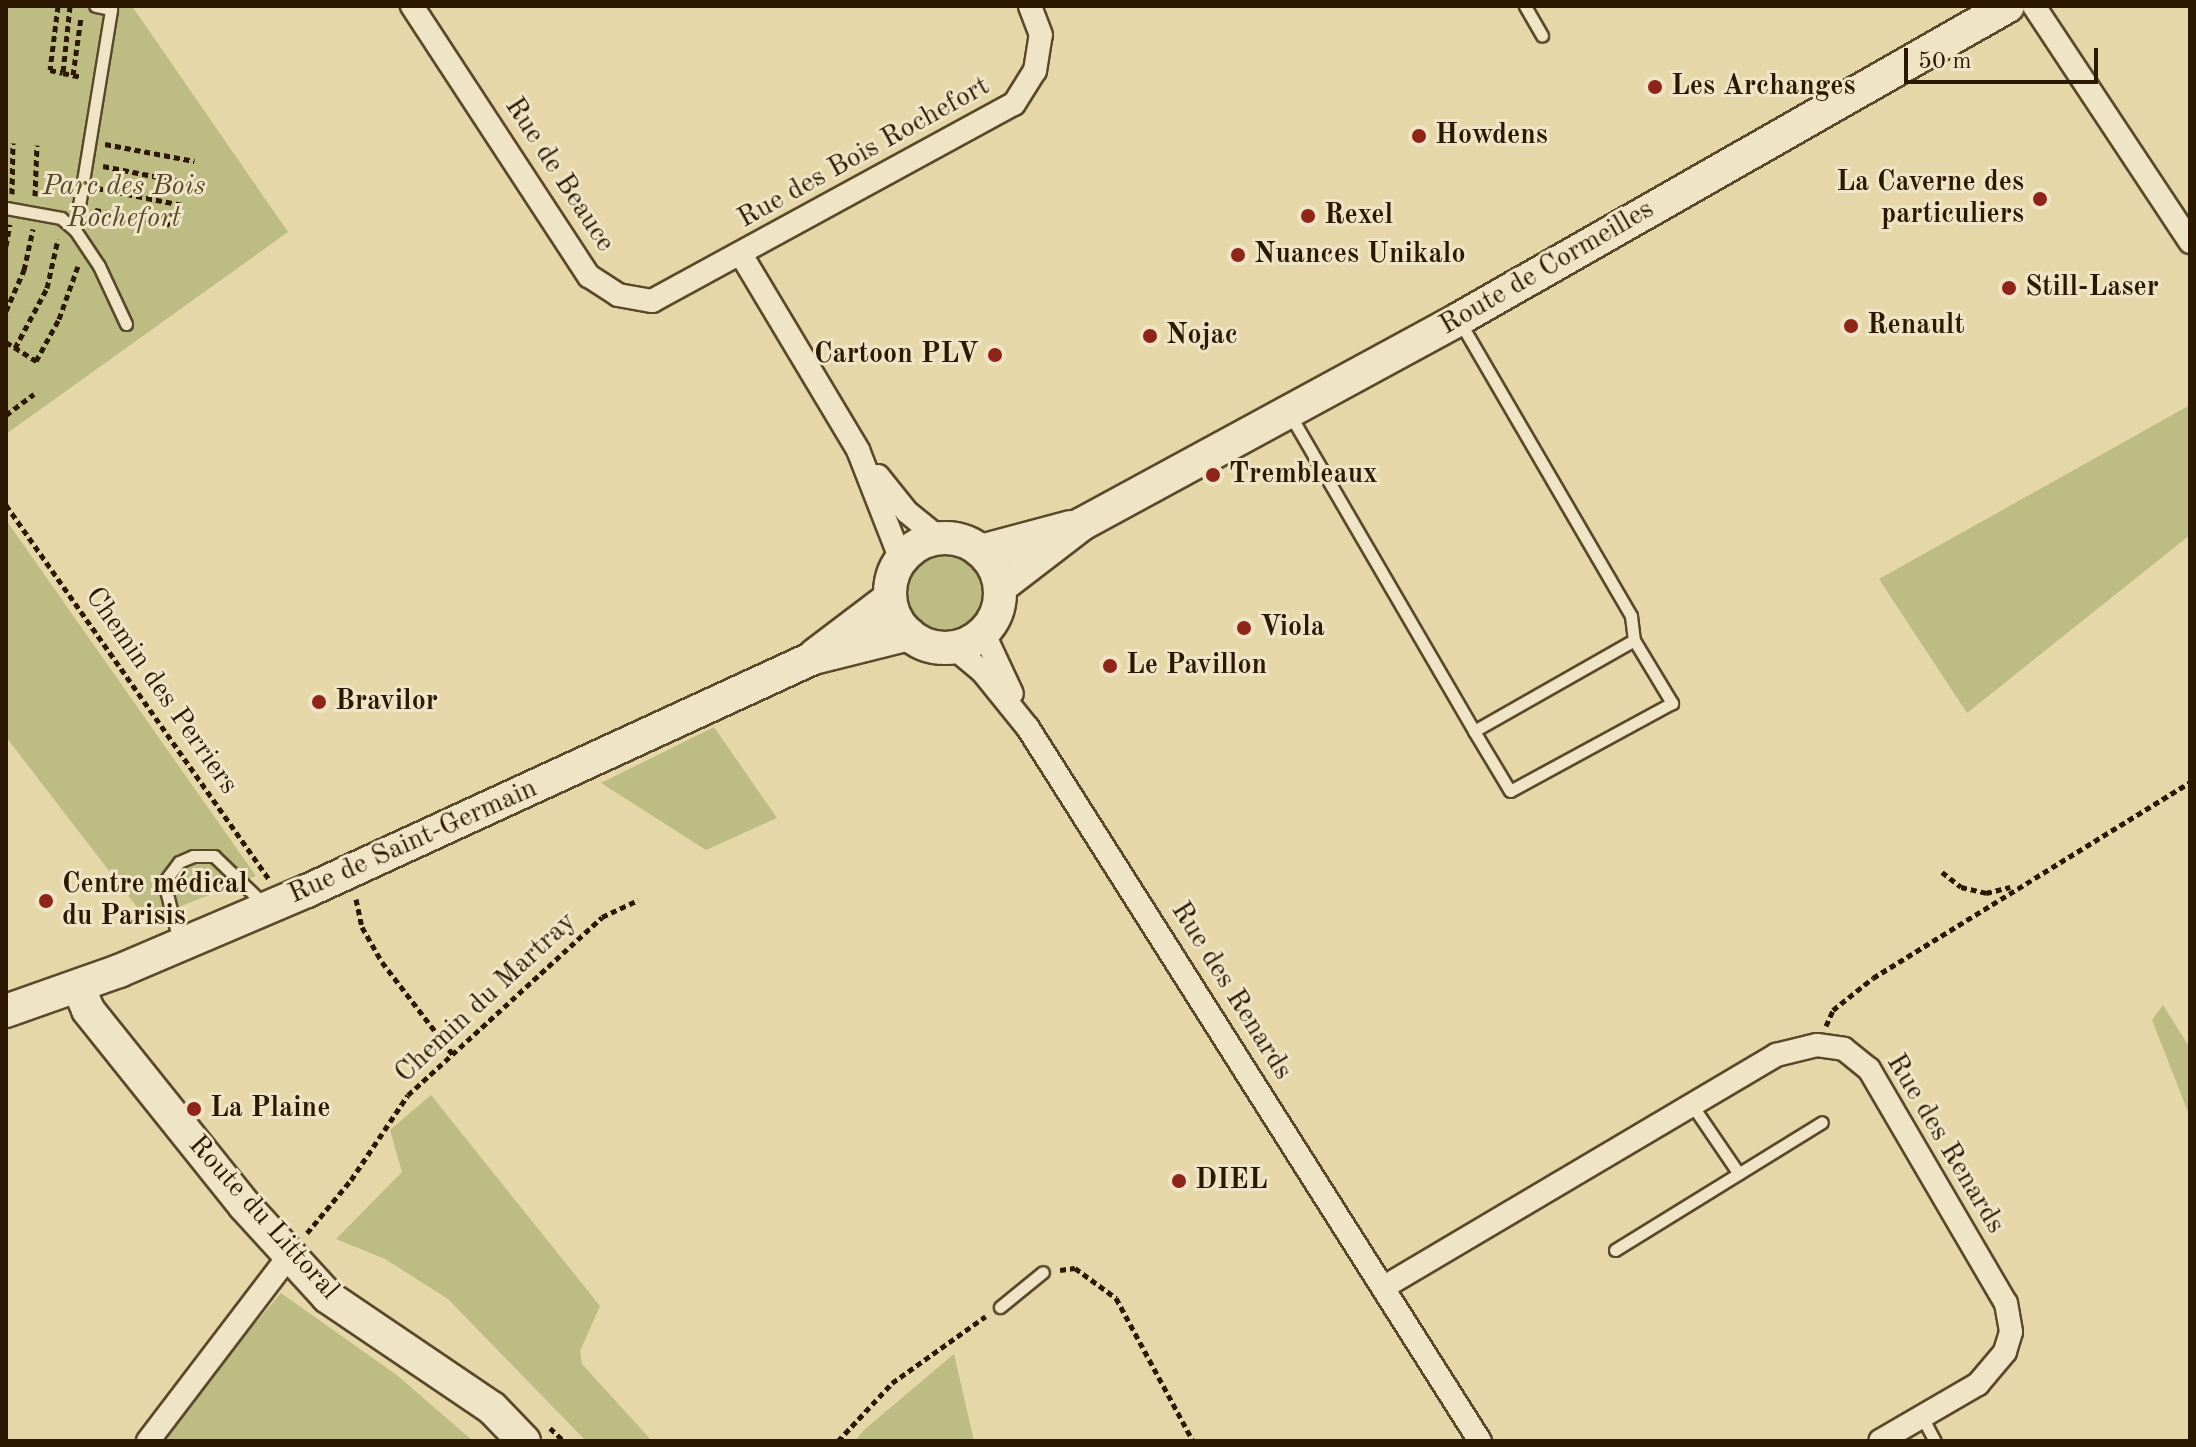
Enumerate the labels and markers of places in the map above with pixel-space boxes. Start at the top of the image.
place label: Les Archanges [1671,70,1855,104]
marker: Les Archanges [1646,78,1664,96]
place label: Howdens [1435,119,1548,153]
marker: Howdens [1410,127,1428,145]
place label: La Caverne des particuliers [1836,166,2024,232]
marker: La Caverne des particuliers [2031,190,2049,208]
place label: Rexel [1324,199,1393,233]
marker: Rexel [1299,207,1317,225]
place label: Nuances Unikalo [1254,238,1466,272]
marker: Nuances Unikalo [1229,246,1247,264]
place label: Still-Laser [2025,271,2159,305]
marker: Still-Laser [2000,279,2018,297]
place label: Renault [1867,309,1965,343]
marker: Renault [1842,317,1860,335]
place label: Nojac [1166,319,1238,353]
marker: Nojac [1141,327,1159,345]
place label: Cartoon PLV [814,338,979,372]
marker: Cartoon PLV [986,346,1004,364]
place label: Trembleaux [1229,458,1378,492]
marker: Trembleaux [1204,466,1222,484]
place label: Viola [1260,611,1325,645]
marker: Viola [1235,619,1253,637]
place label: Le Pavillon [1126,649,1267,683]
marker: Le Pavillon [1101,657,1119,675]
place label: Bravilor [335,685,438,719]
marker: Bravilor [310,693,328,711]
place label: Centre médical du Parisis [62,868,248,934]
marker: Centre médical du Parisis [37,892,55,910]
place label: La Plaine [210,1092,330,1126]
marker: La Plaine [185,1100,203,1118]
place label: DIEL [1195,1164,1267,1198]
marker: DIEL [1170,1172,1188,1190]

